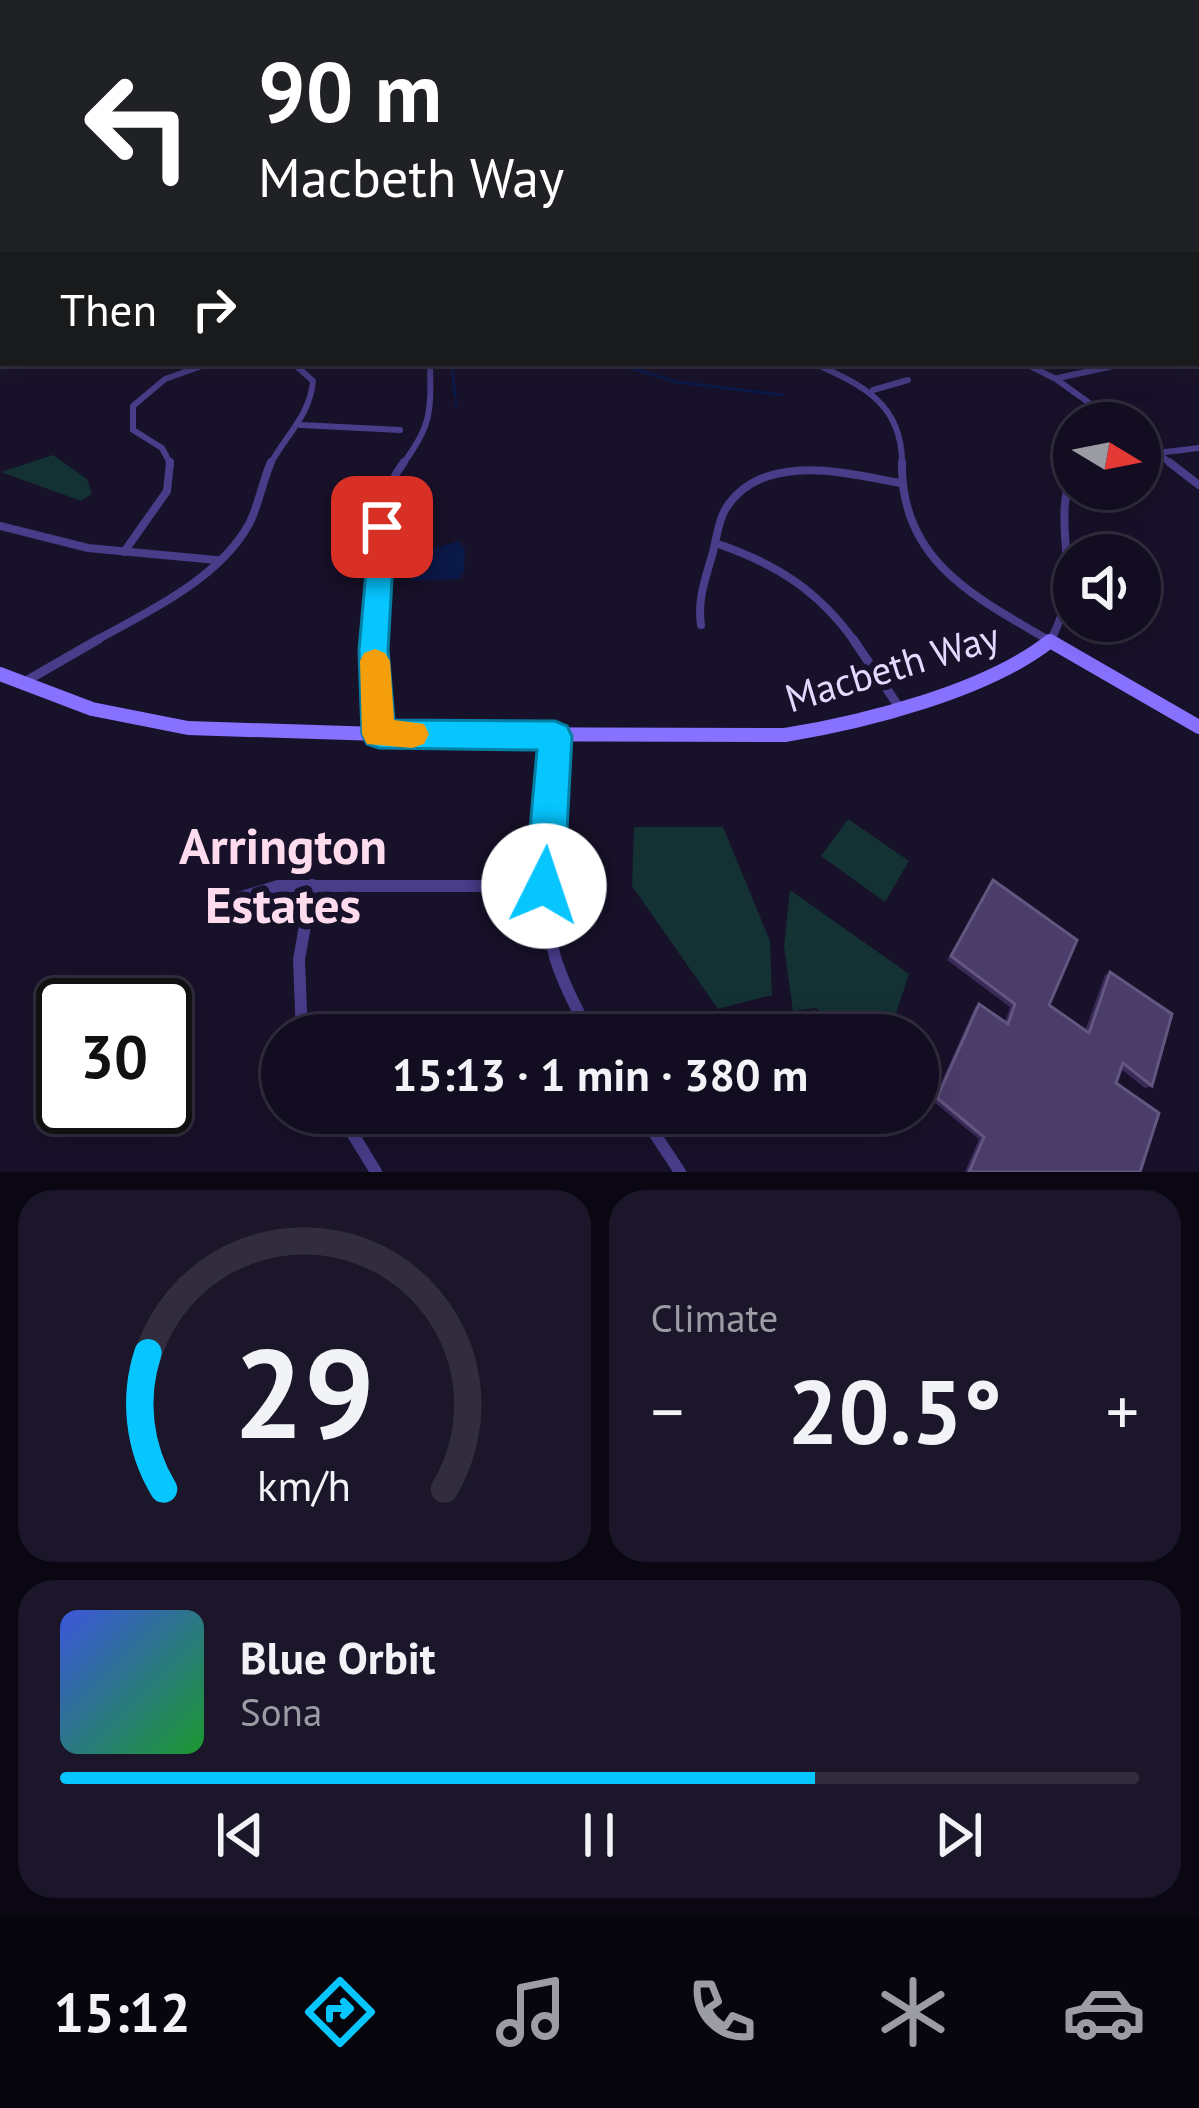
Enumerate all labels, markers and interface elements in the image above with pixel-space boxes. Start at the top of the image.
text: 90 m [258,36,442,145]
icon: left [60,48,216,204]
text: Macbeth Way [258,142,564,212]
icon: right [181,276,247,342]
text: Then [60,280,157,338]
north arrow [1053,402,1161,510]
map controls [1053,402,1161,642]
pin [331,476,433,578]
icon: arrive [349,494,415,560]
button: sound [1053,534,1161,642]
street label: Macbeth Way [779,610,1005,723]
district label: Arrington Estates [179,812,387,937]
position arrow [481,823,607,949]
speed limit sign: 30 [36,978,192,1134]
text: 15:13 · 1 min · 380 m [392,1045,808,1103]
text: Climate [651,1292,778,1343]
text: 29 [233,1311,375,1472]
text: 20.5° [787,1352,1002,1469]
text: − [651,1368,684,1453]
text: + [1106,1368,1139,1453]
text: km/h [257,1457,351,1513]
text: Blue Orbit [240,1628,436,1686]
text: Sona [240,1686,322,1737]
icon: previous [207,1802,273,1868]
icon: pause [566,1802,632,1868]
icon: next [926,1802,992,1868]
icon: directions [298,1970,382,2054]
icon: music [489,1970,573,2054]
icon: phone [680,1970,764,2054]
icon: climate [871,1970,955,2054]
icon: car [1062,1970,1146,2054]
text: 15:12 [54,1977,191,2047]

